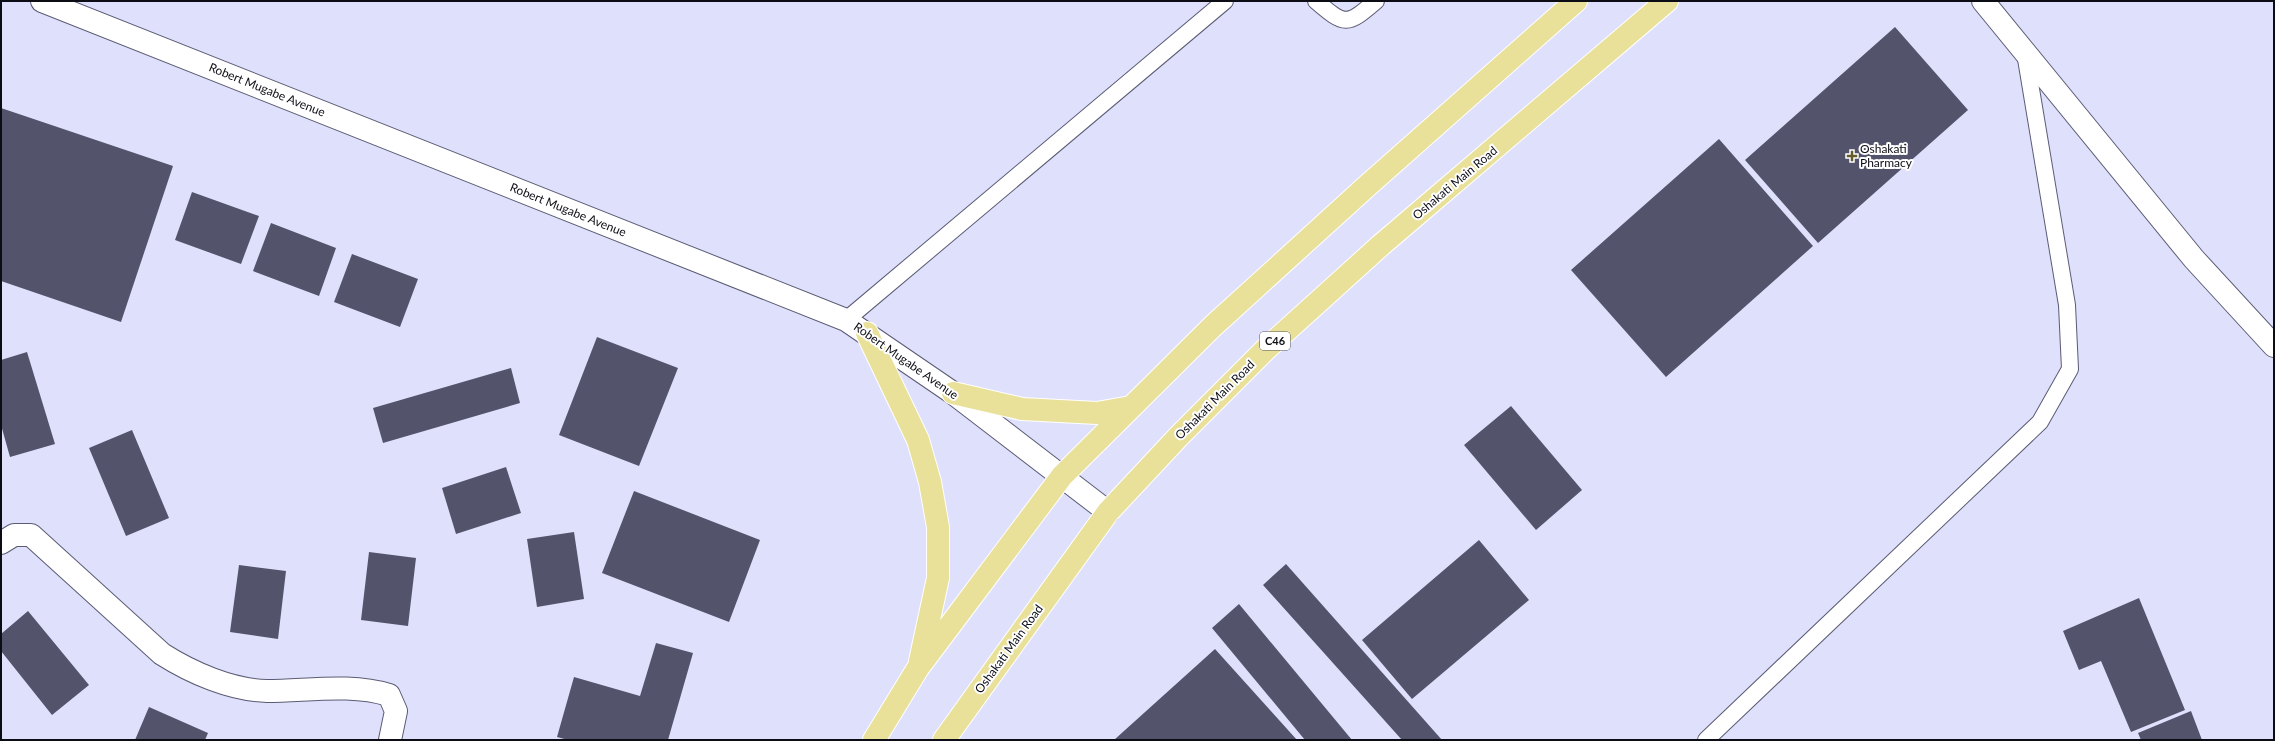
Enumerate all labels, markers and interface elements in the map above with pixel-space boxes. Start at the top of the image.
street label: Robert Mugabe Avenue [207,59,328,120]
place label: Oshakati Pharmacy [1860,141,1913,170]
street label: Oshakati Main Road [1409,143,1500,222]
marker: Oshakati Pharmacy [1847,151,1857,161]
street label: Robert Mugabe Avenue [508,179,629,240]
street label: Robert Mugabe Avenue [851,319,961,402]
road number: C46 [1260,332,1290,350]
street label: Oshakati Main Road [1172,357,1257,442]
street label: Oshakati Main Road [971,601,1046,696]

